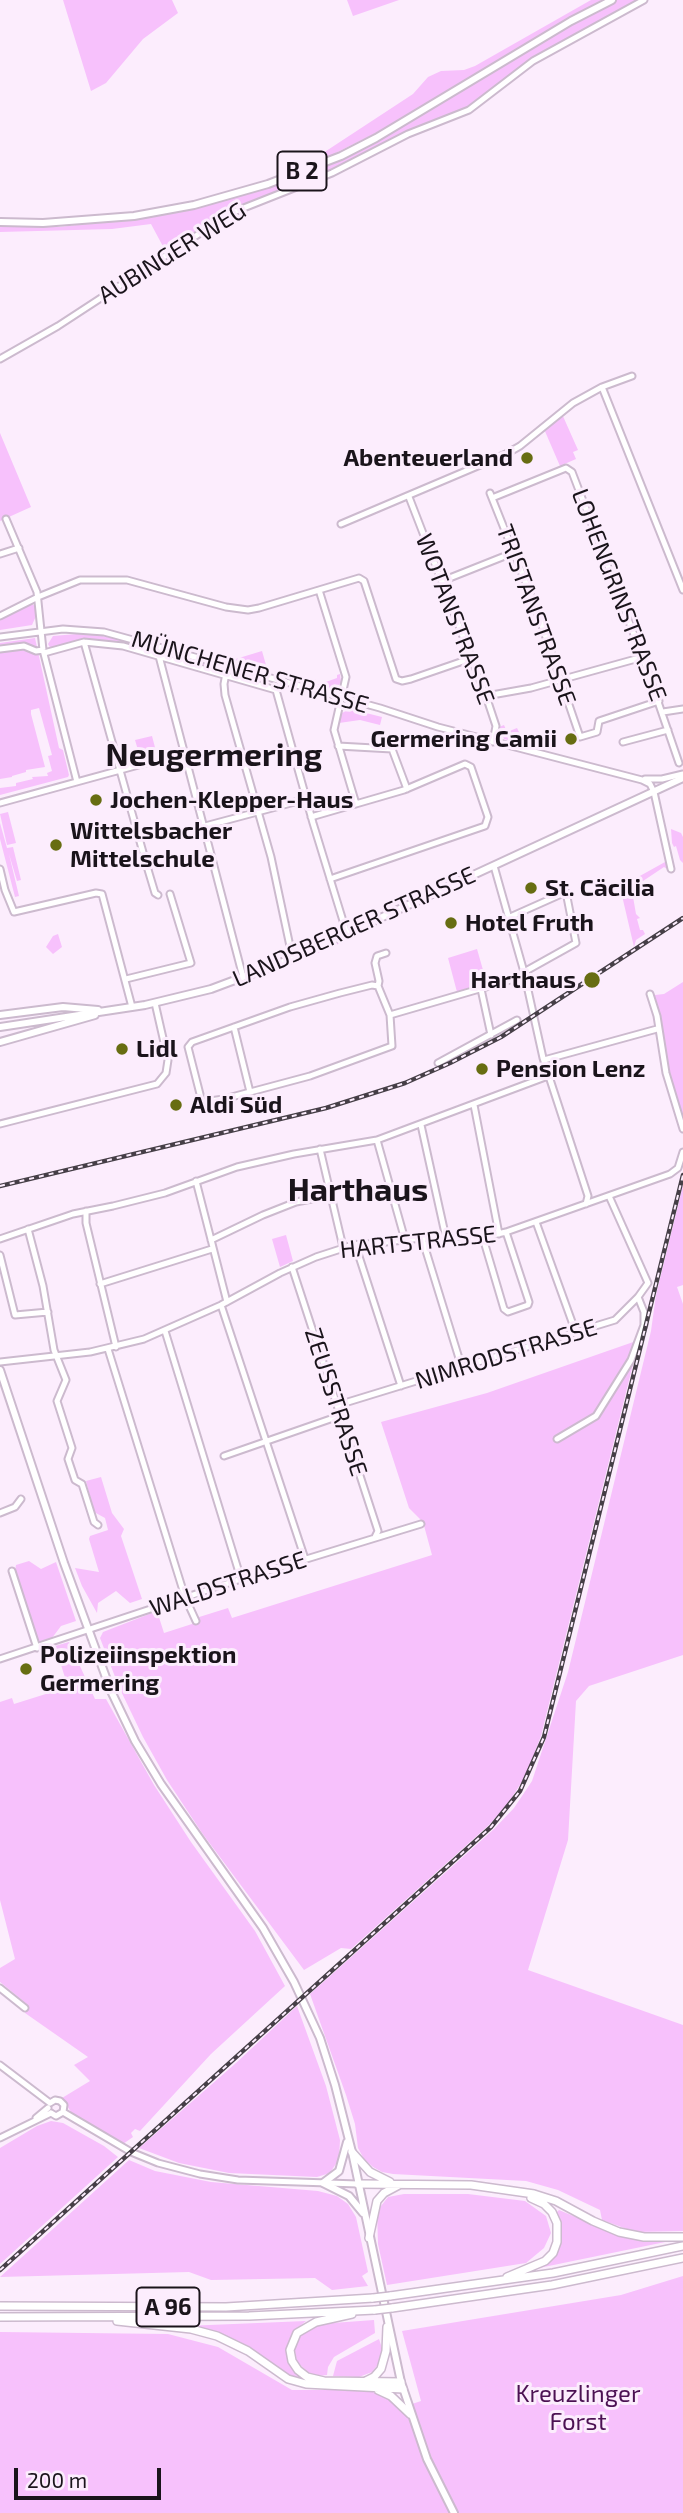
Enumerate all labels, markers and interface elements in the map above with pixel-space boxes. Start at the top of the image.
road number: B 2 [278,152,326,190]
street label: AUBINGER WEG [93,196,251,310]
place label: Abenteuerland [343,444,513,472]
marker: Abenteuerland [519,450,535,466]
street label: LOHENGRINSTRASSE [565,485,673,705]
street label: TRISTANSTRASSE [490,521,582,709]
street label: WOTANSTRASSE [409,530,501,708]
street label: MÜNCHENER STRASSE [128,624,372,720]
place label: Germering Camii [370,725,557,753]
marker: Germering Camii [563,731,579,747]
district label: Neugermering [106,736,322,774]
place label: Jochen-Klepper-Haus [110,786,353,814]
marker: Jochen-Klepper-Haus [88,792,104,808]
place label: Wittelsbacher Mittelschule [70,817,232,873]
marker: Wittelsbacher Mittelschule [48,837,64,853]
street label: LANDSBERGER STRASSE [228,860,480,994]
place label: St. Cäcilia [545,874,655,902]
marker: St. Cäcilia [523,880,539,896]
place label: Hotel Fruth [465,909,594,937]
marker: Hotel Fruth [443,915,459,931]
place label: Harthaus [471,966,576,994]
marker: Harthaus [582,970,602,990]
place label: Lidl [136,1035,178,1063]
marker: Lidl [114,1041,130,1057]
place label: Pension Lenz [496,1055,645,1083]
marker: Pension Lenz [474,1061,490,1077]
place label: Aldi Süd [190,1091,282,1119]
marker: Aldi Süd [168,1097,184,1113]
district label: Harthaus [288,1171,428,1209]
street label: HARTSTRASSE [338,1219,498,1265]
street label: NIMRODSTRASSE [412,1313,600,1395]
street label: ZEUSSTRASSE [299,1324,373,1480]
street label: WALDSTRASSE [146,1545,310,1623]
place label: Polizeiinspektion Germering [40,1641,236,1697]
marker: Polizeiinspektion Germering [18,1661,34,1677]
road number: A 96 [136,2288,200,2326]
park label: Kreuzlinger Forst [515,2380,641,2436]
scale bar [18,2454,164,2498]
text: 200 m [27,2467,87,2492]

